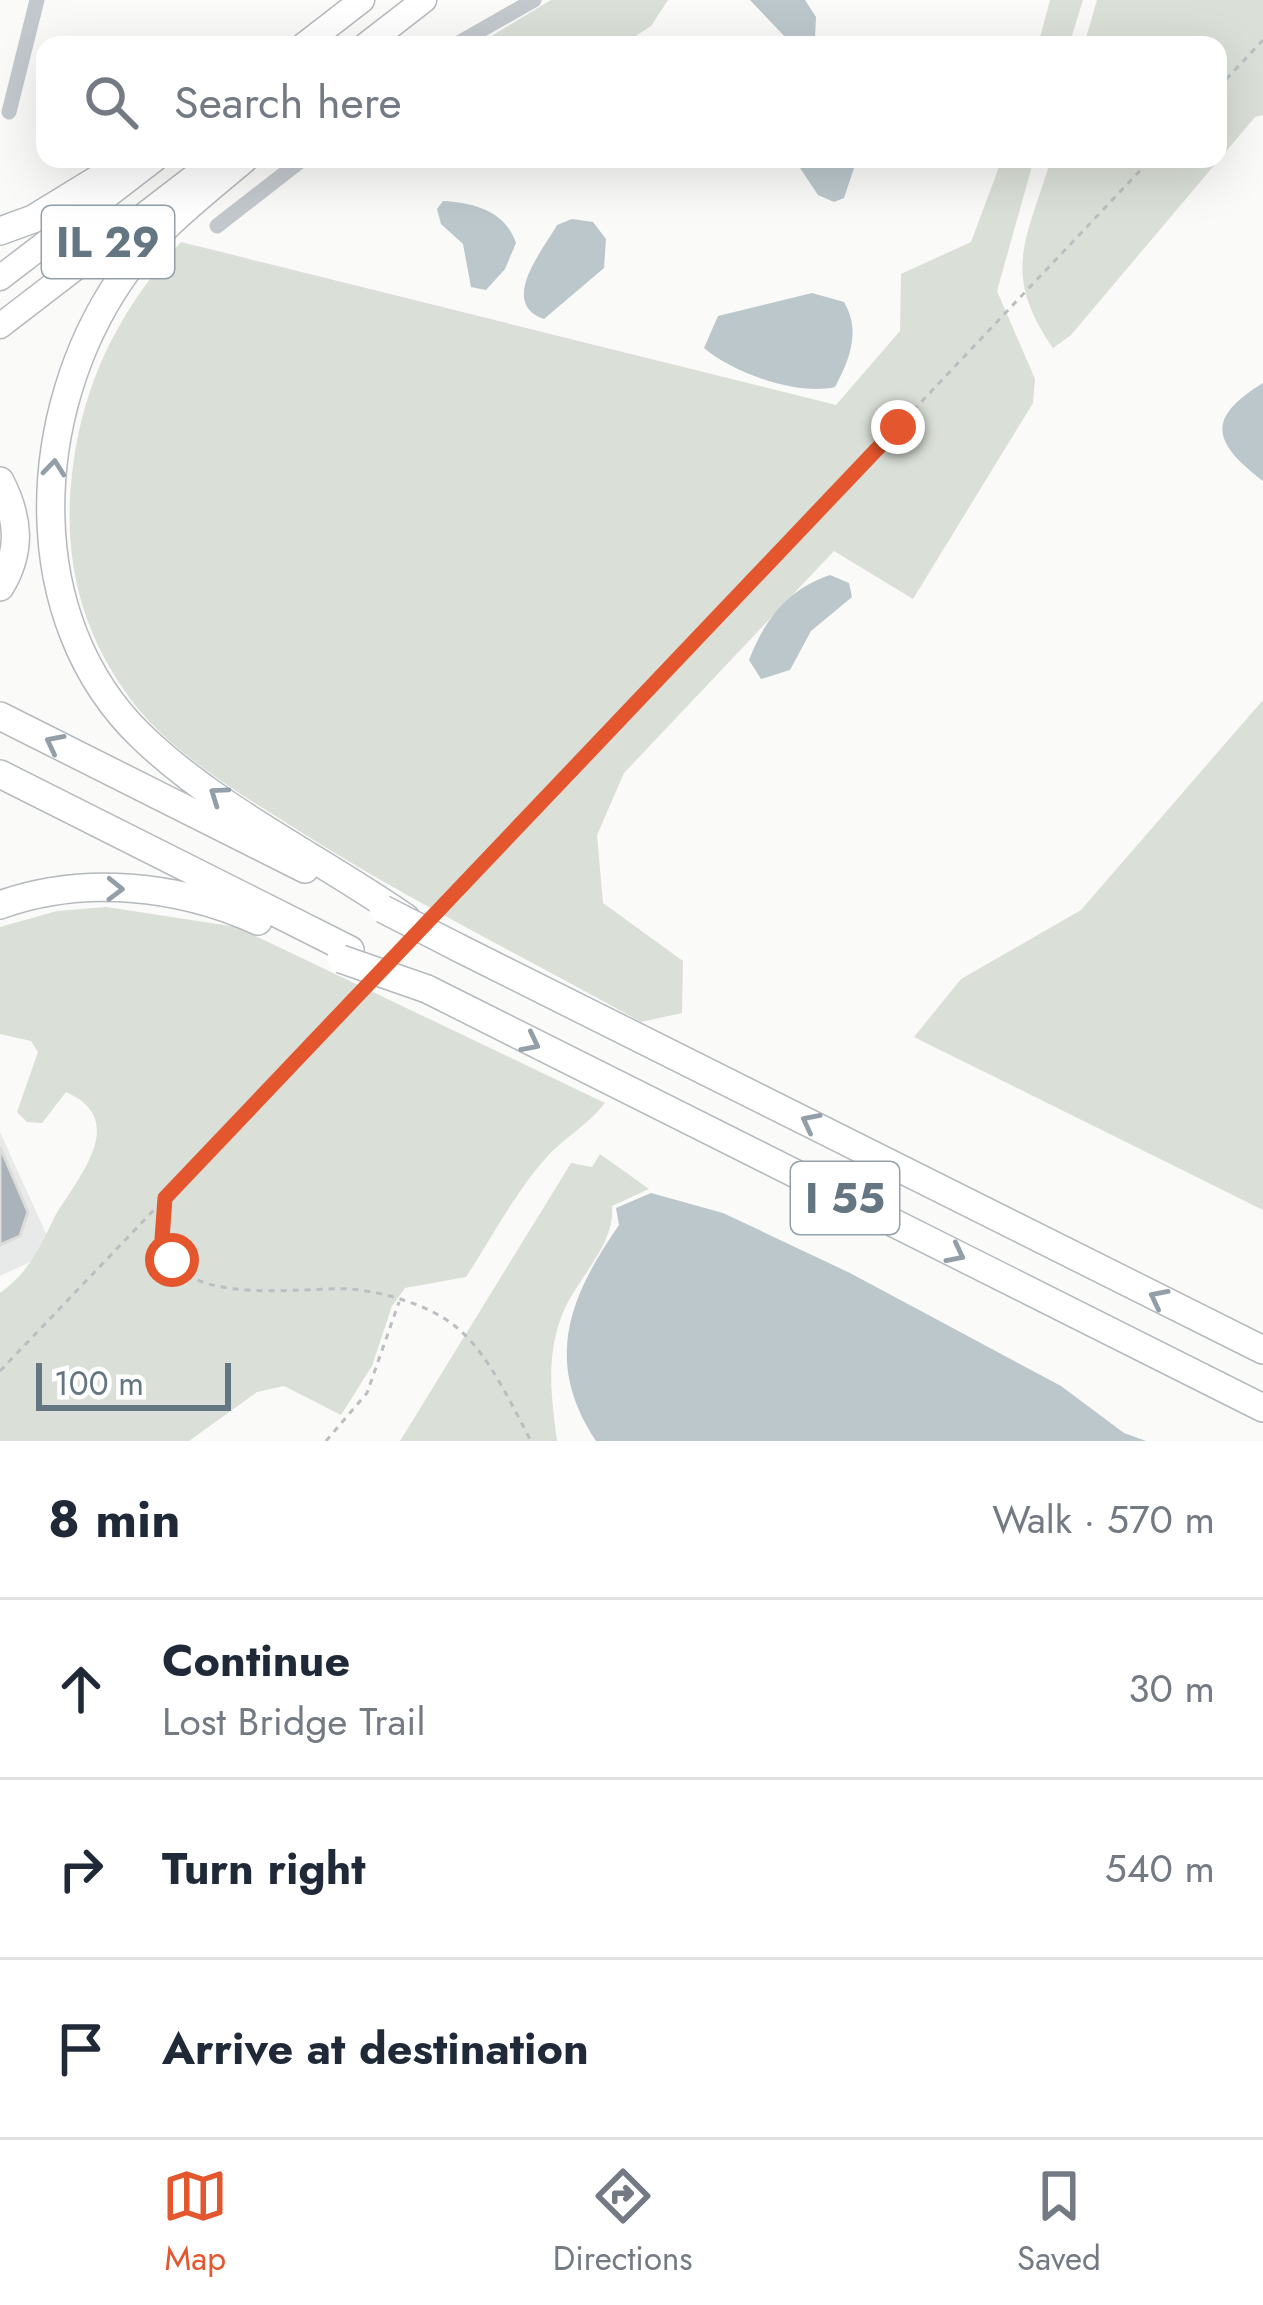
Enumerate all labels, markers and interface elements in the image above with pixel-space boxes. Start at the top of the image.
search box [36,36,1227,168]
icon: search [78,69,144,135]
text: Search here [174,70,402,135]
road number: IL 29 [42,206,174,278]
route end [871,400,925,454]
one-way arrow [41,458,66,477]
one-way arrow [45,733,66,757]
one-way arrow [210,787,232,809]
one-way arrow [106,875,125,901]
one-way arrow [519,1028,540,1052]
one-way arrow [801,1113,822,1137]
road number: I 55 [791,1162,899,1234]
route start [145,1233,199,1287]
one-way arrow [943,1239,965,1262]
one-way arrow [1149,1289,1171,1312]
scale bar [36,1357,231,1410]
text: 100 m [54,1360,144,1407]
text: 8 min [48,1482,181,1556]
text: Walk · 570 m [992,1491,1215,1548]
text: Continue [162,1628,350,1693]
icon: ahead [48,1656,114,1722]
text: 30 m [1128,1660,1215,1717]
text: Lost Bridge Trail [162,1693,425,1750]
icon: right [48,1836,114,1902]
text: Turn right [162,1836,366,1901]
text: 540 m [1105,1840,1215,1897]
icon: arrive [48,2016,114,2082]
text: Arrive at destination [162,2016,589,2081]
tab: Map [162,2163,228,2282]
tab: Directions [553,2163,693,2282]
tab: Saved [1017,2163,1101,2282]

